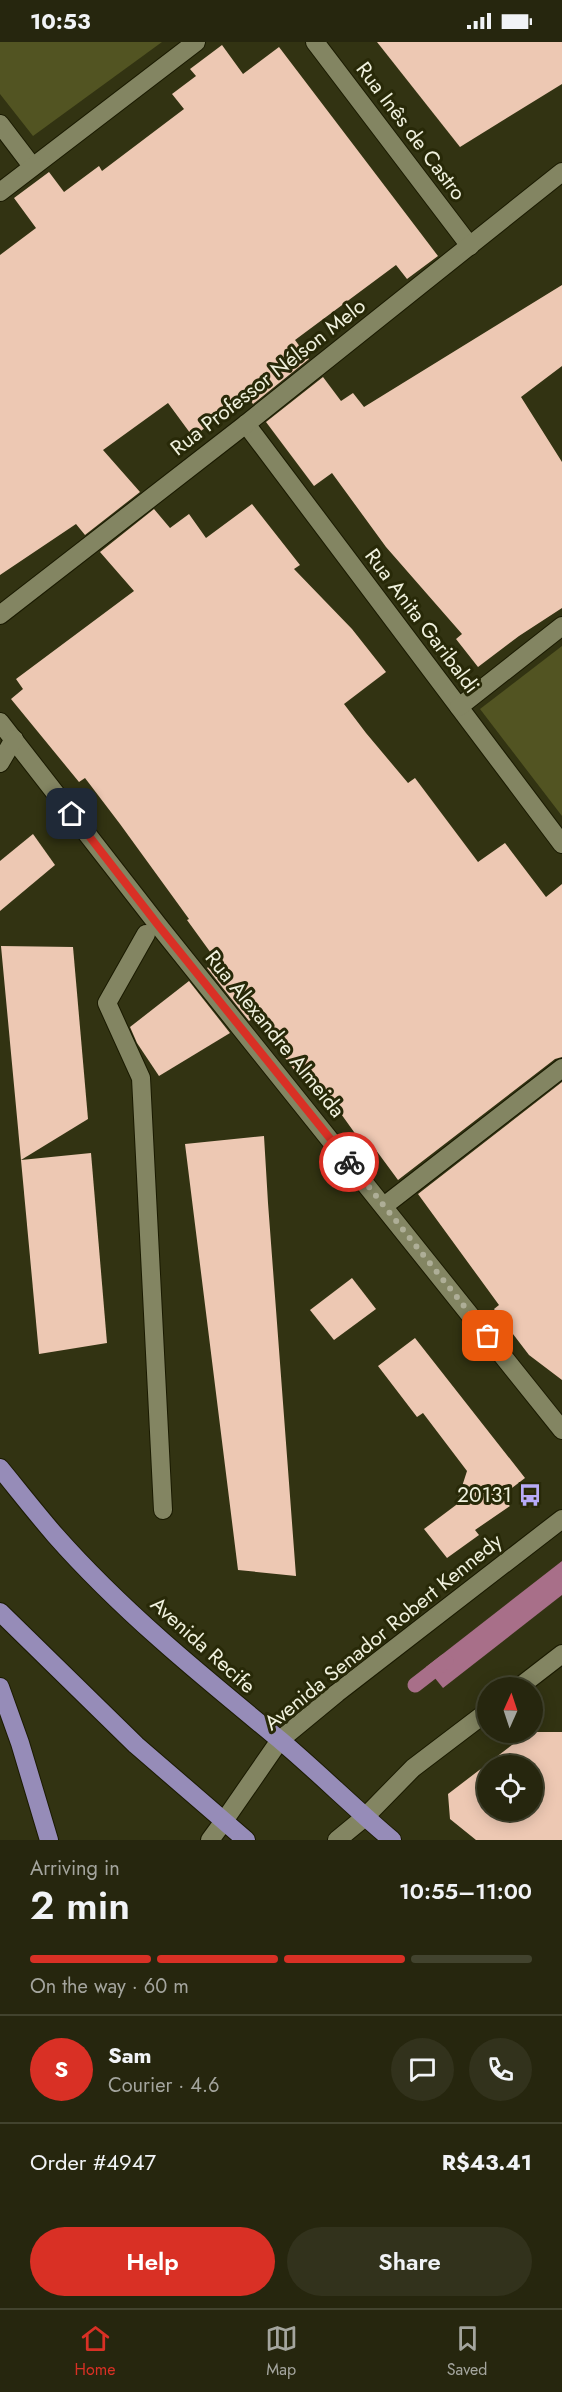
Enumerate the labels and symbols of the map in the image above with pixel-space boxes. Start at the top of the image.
street label: Rua Inês de Castro [349,56,473,206]
street label: Rua Professor Nélson Melo [164,291,372,463]
street label: Rua Anita Garibaldi [358,542,486,700]
pin [46,788,97,839]
street label: Rua Alexandre Almeida [198,944,352,1124]
courier [319,1132,379,1192]
pin [462,1310,513,1361]
place label: 20131 [457,1480,512,1510]
bus stop icon: 20131 [517,1482,543,1508]
street label: Avenida Senador Robert Kennedy [258,1526,509,1738]
street label: Avenida Recife [144,1590,262,1701]
north arrow [477,1677,543,1743]

